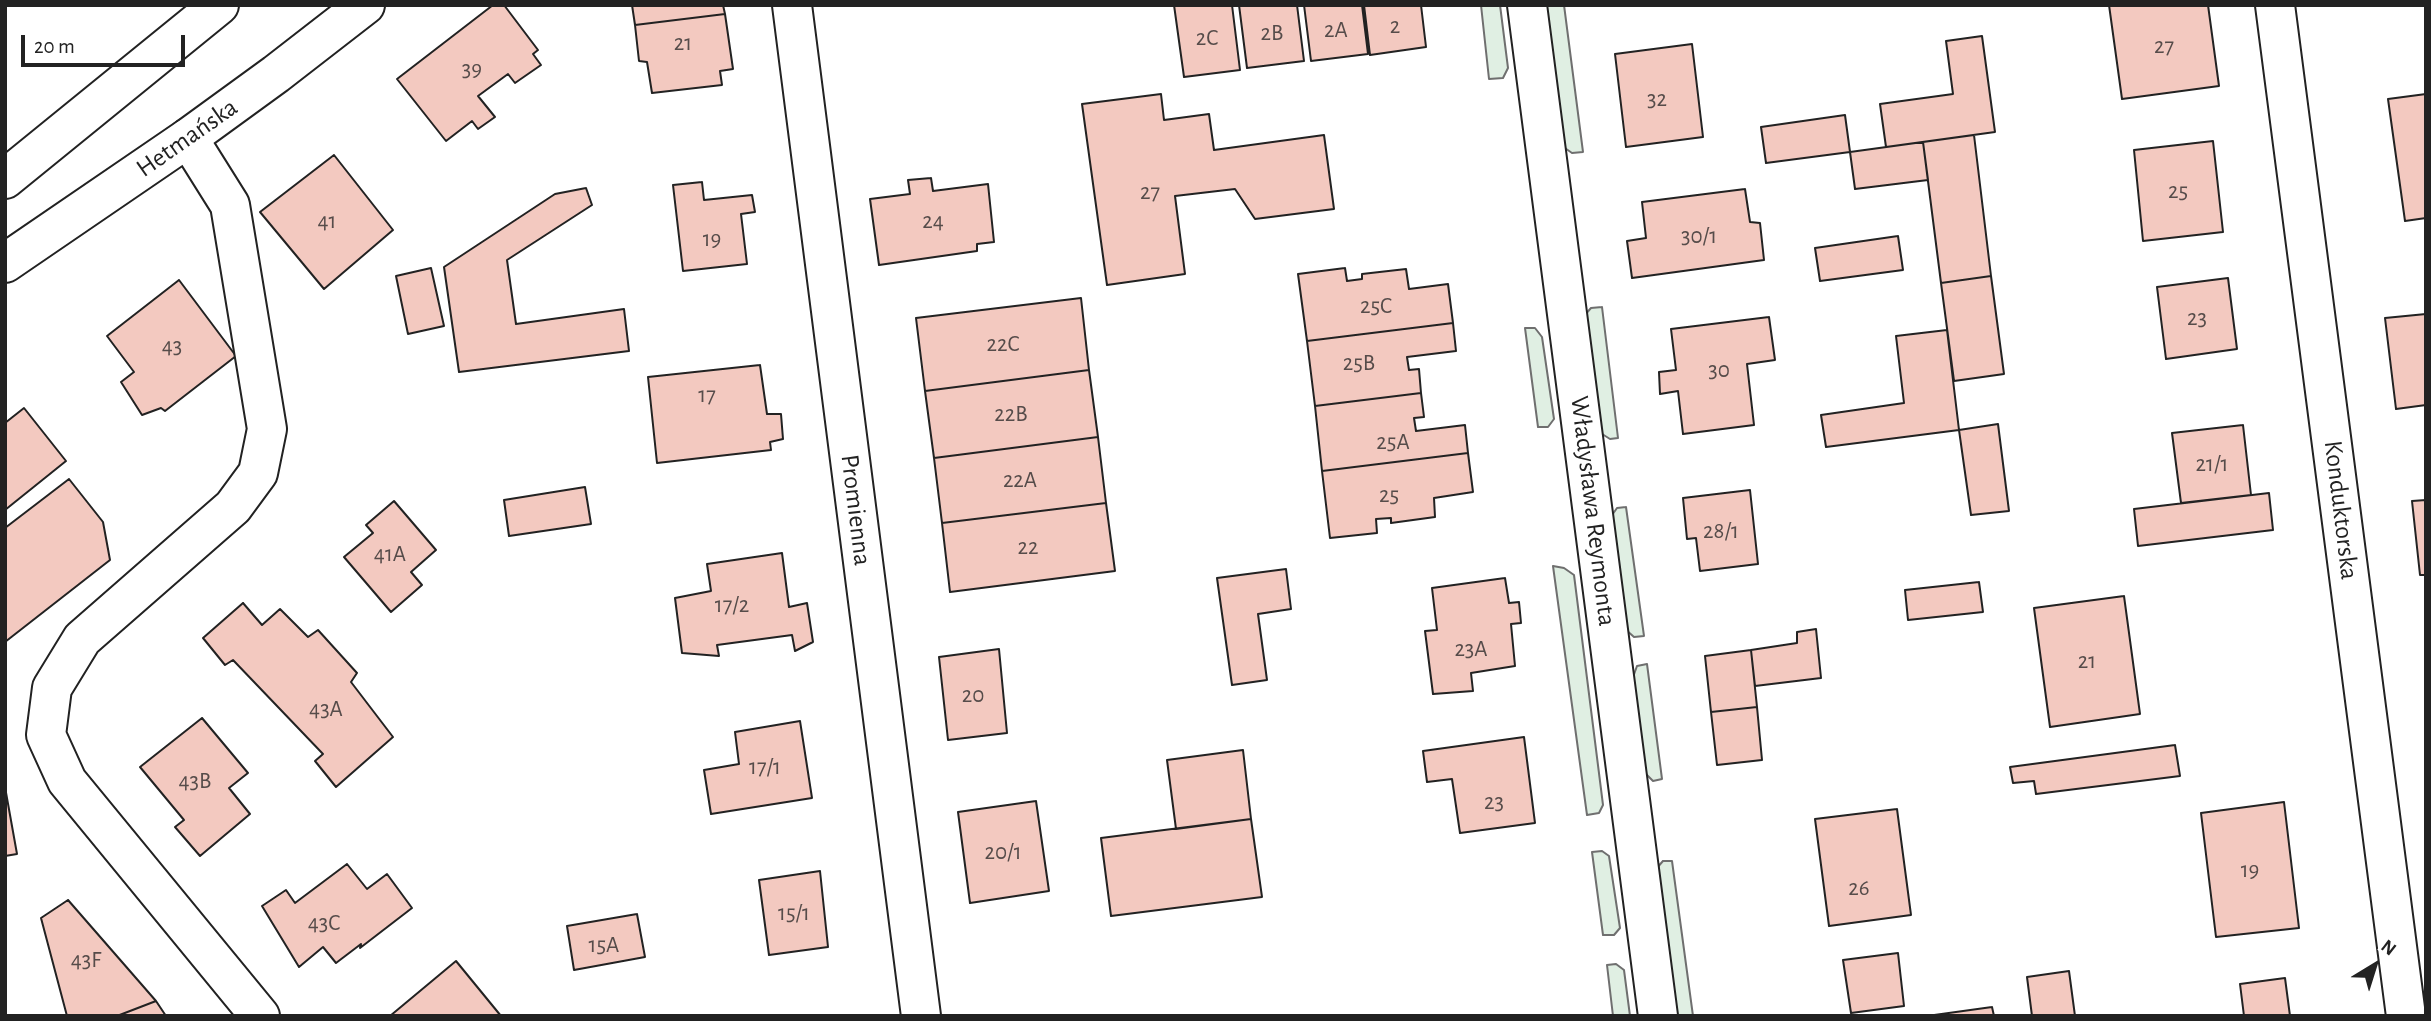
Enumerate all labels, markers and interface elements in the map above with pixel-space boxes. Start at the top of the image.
house number: 2 [1390,12,1400,40]
house number: 2A [1324,16,1348,44]
house number: 2B [1261,19,1283,47]
scale bar [24,21,189,65]
house number: 2C [1196,24,1218,52]
house number: 21 [674,29,692,57]
house number: 27 [2154,32,2174,60]
text: 20 m [34,36,75,57]
house number: 39 [462,55,482,83]
house number: 32 [1647,85,1667,113]
street label: Hetmańska [130,92,244,184]
house number: 25 [2168,177,2188,205]
house number: 27 [1140,178,1160,206]
house number: 41 [318,207,336,235]
house number: 24 [922,207,944,235]
house number: 30/1 [1681,222,1717,250]
house number: 19 [703,225,721,253]
house number: 25C [1360,292,1392,320]
house number: 23 [2187,304,2207,332]
house number: 22C [987,330,1019,358]
house number: 43 [162,332,182,360]
house number: 25B [1343,349,1375,377]
house number: 30 [1708,356,1730,384]
house number: 17 [698,381,716,409]
street label: Władysława Reymonta [1563,394,1623,628]
house number: 22B [994,400,1028,428]
house number: 25A [1376,428,1410,456]
street label: Konduktorska [2317,439,2365,581]
house number: 21/1 [2196,450,2228,478]
street label: Promienna [834,453,878,567]
house number: 22A [1003,466,1037,494]
house number: 25 [1379,481,1399,509]
house number: 28/1 [1703,517,1739,545]
house number: 22 [1018,533,1038,561]
house number: 41A [374,540,406,568]
house number: 17/2 [715,591,749,619]
house number: 23A [1454,635,1488,663]
house number: 21 [2078,647,2096,675]
house number: 20 [962,681,984,709]
house number: 43A [309,695,343,723]
house number: 17/1 [749,753,781,781]
house number: 43B [179,767,211,795]
house number: 23 [1484,788,1504,816]
house number: 20/1 [984,838,1022,866]
house number: 19 [2241,856,2259,884]
house number: 26 [1848,874,1870,902]
house number: 15/1 [778,899,810,927]
house number: 43C [308,909,340,937]
north arrow [2340,930,2410,1000]
house number: 15A [589,931,619,959]
text: N [2377,937,2399,960]
house number: 43F [71,946,101,974]

